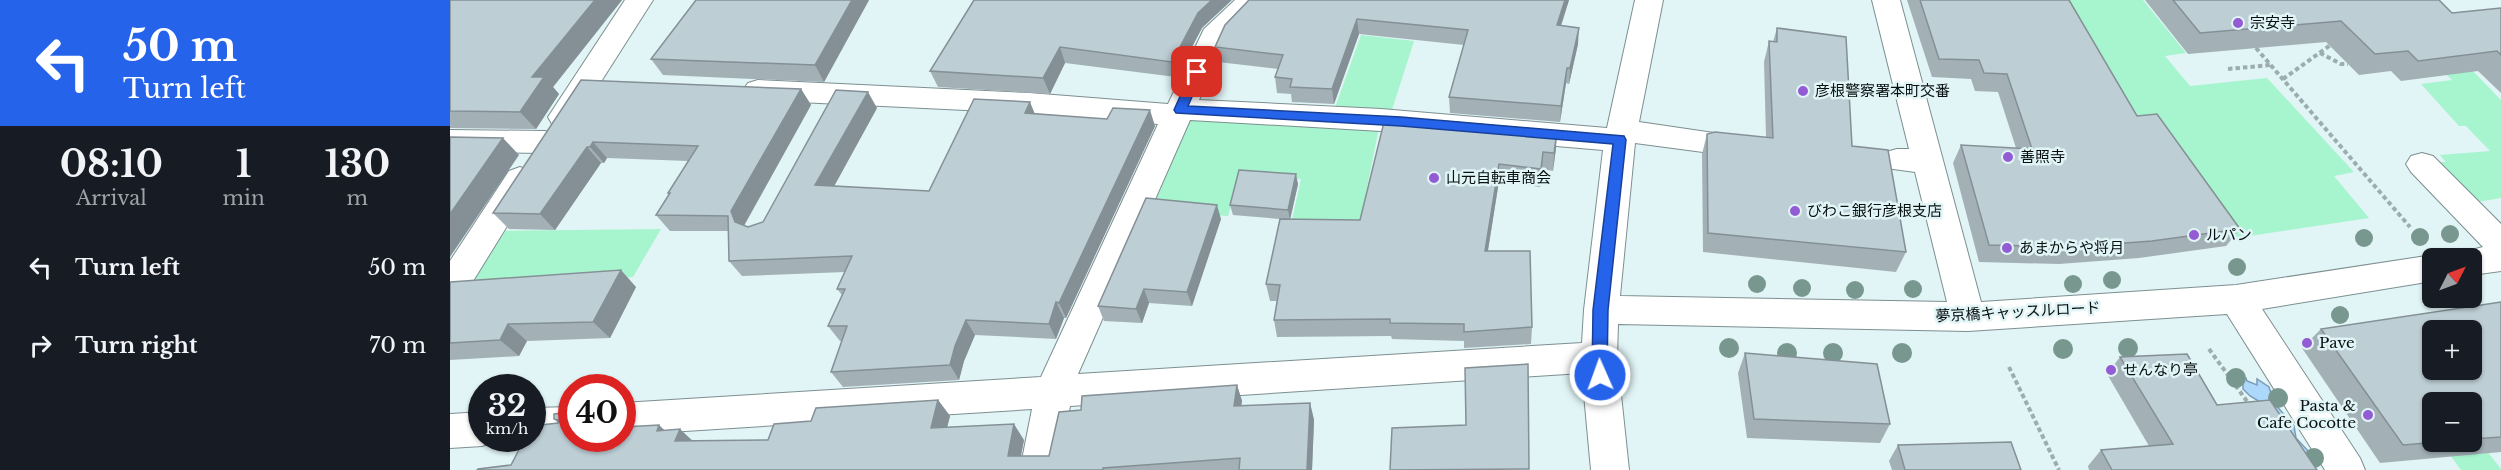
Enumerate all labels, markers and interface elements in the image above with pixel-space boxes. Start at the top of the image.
place label: 宗安寺 [2250,13,2295,32]
marker: 宗安寺 [2231,16,2245,30]
text: 50 m [123,20,237,72]
icon: left [24,24,102,102]
pin [1171,46,1222,97]
icon: arrive [1180,55,1213,88]
text: Turn left [123,72,246,105]
place label: 彦根警察署本町交番 [1815,81,1950,100]
marker: 彦根警察署本町交番 [1796,84,1810,98]
text: 08:10 [60,142,163,187]
text: 1 [236,142,251,187]
text: 130 [324,142,390,187]
place label: 善照寺 [2020,147,2065,166]
marker: 善照寺 [2001,150,2015,164]
place label: 山元自転車商会 [1446,168,1551,187]
marker: 山元自転車商会 [1427,171,1441,185]
text: Arrival [76,186,147,210]
text: min [223,186,265,210]
text: m [347,186,368,210]
place label: びわこ銀行彦根支店 [1807,201,1942,220]
marker: びわこ銀行彦根支店 [1788,204,1802,218]
place label: ルパン [2206,225,2252,244]
marker: ルパン [2187,228,2201,242]
place label: あまからや将月 [2019,238,2124,257]
marker: あまからや将月 [2000,241,2014,255]
north arrow [2422,248,2482,308]
map controls [2422,248,2482,452]
icon: left [24,251,57,284]
text: Turn left [75,254,180,281]
text: 50 m [368,254,426,281]
street label: 夢京橋キャッスルロード [1935,298,2101,325]
button: + [2422,320,2482,380]
icon: right [24,329,57,362]
text: Turn right [75,332,197,359]
text: 70 m [369,332,426,359]
place label: Pave [2319,333,2355,352]
marker: Pave [2300,336,2314,350]
position arrow [1568,343,1632,407]
place label: せんなり亭 [2123,360,2198,379]
marker: せんなり亭 [2104,363,2118,377]
speed limit sign: 40 [558,374,636,452]
text: 32 [488,387,526,424]
button: − [2422,392,2482,452]
place label: Pasta & Cafe Cocotte [2257,396,2356,432]
marker: Pasta & Cafe Cocotte [2361,408,2375,422]
text: km/h [486,419,528,438]

